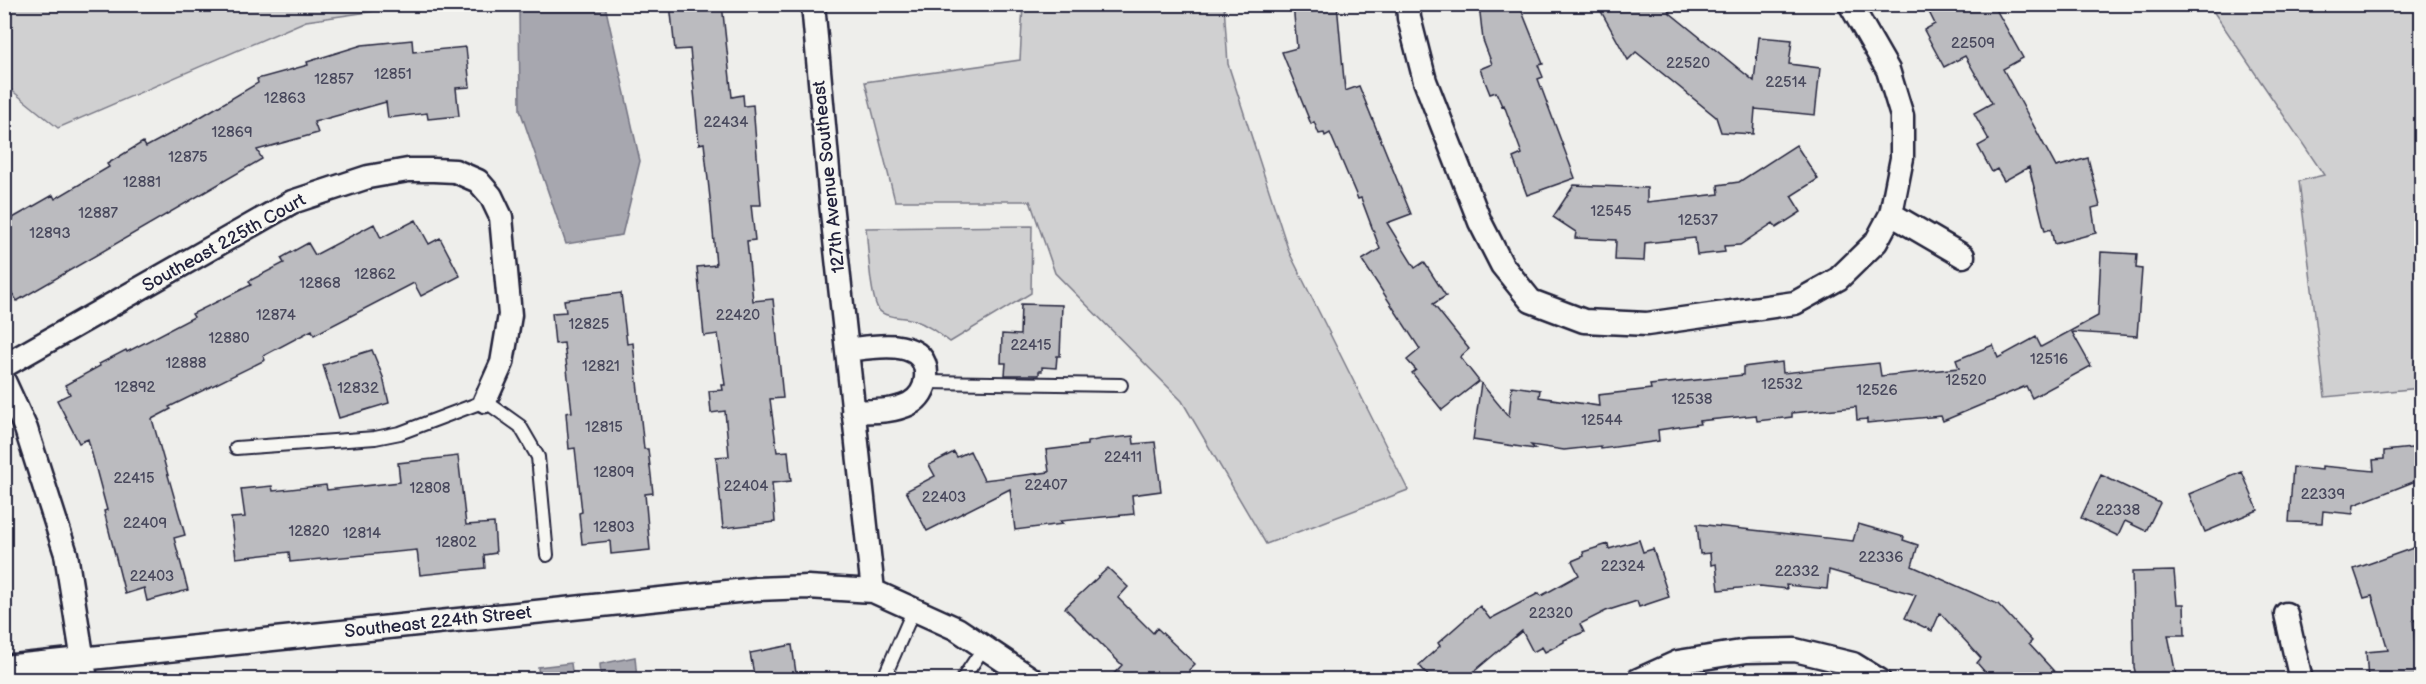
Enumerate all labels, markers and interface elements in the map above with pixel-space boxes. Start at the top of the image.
house number: 22509 [1951,34,1995,53]
house number: 22520 [1666,54,1710,73]
house number: 12851 [374,65,412,84]
house number: 12857 [314,70,354,89]
house number: 22514 [1765,73,1807,92]
street label: 127th Avenue Southeast [808,79,850,274]
house number: 12863 [264,89,306,108]
house number: 22434 [703,113,749,132]
house number: 12869 [211,123,253,142]
house number: 12875 [168,148,208,167]
house number: 12881 [123,173,161,192]
street label: Southeast 225th Court [139,189,310,297]
house number: 12545 [1591,202,1632,221]
house number: 12887 [78,204,118,223]
house number: 12537 [1678,211,1719,230]
house number: 12893 [29,224,71,243]
house number: 12862 [354,265,396,284]
house number: 12868 [299,274,341,293]
house number: 12874 [256,306,296,325]
house number: 22420 [716,306,760,325]
house number: 12825 [569,315,609,334]
house number: 12880 [209,329,250,348]
house number: 22415 [1010,336,1052,355]
house number: 12516 [2030,350,2068,369]
house number: 12888 [166,354,207,373]
house number: 12821 [582,357,620,376]
house number: 12520 [1946,371,1987,390]
house number: 12532 [1761,375,1803,394]
house number: 12892 [115,378,156,397]
house number: 12832 [337,379,379,398]
house number: 12526 [1856,381,1898,400]
house number: 12538 [1671,390,1713,409]
house number: 12544 [1581,411,1623,430]
house number: 12815 [585,418,623,437]
house number: 22411 [1104,448,1142,467]
house number: 12809 [594,463,634,482]
house number: 22415 [113,469,155,488]
house number: 22407 [1025,476,1068,495]
house number: 22404 [724,477,768,496]
house number: 12808 [410,479,451,498]
house number: 22339 [2301,485,2345,504]
house number: 22403 [922,488,966,507]
house number: 22338 [2096,501,2141,520]
house number: 22409 [123,514,167,533]
house number: 12803 [593,518,635,537]
house number: 12820 [288,522,330,541]
house number: 12814 [343,524,381,543]
house number: 12802 [435,533,477,552]
house number: 22336 [1858,548,1904,567]
house number: 22324 [1601,557,1645,576]
house number: 22332 [1775,562,1819,581]
house number: 22403 [130,567,174,586]
street label: Southeast 224th Street [343,602,533,642]
house number: 22320 [1529,604,1573,623]

